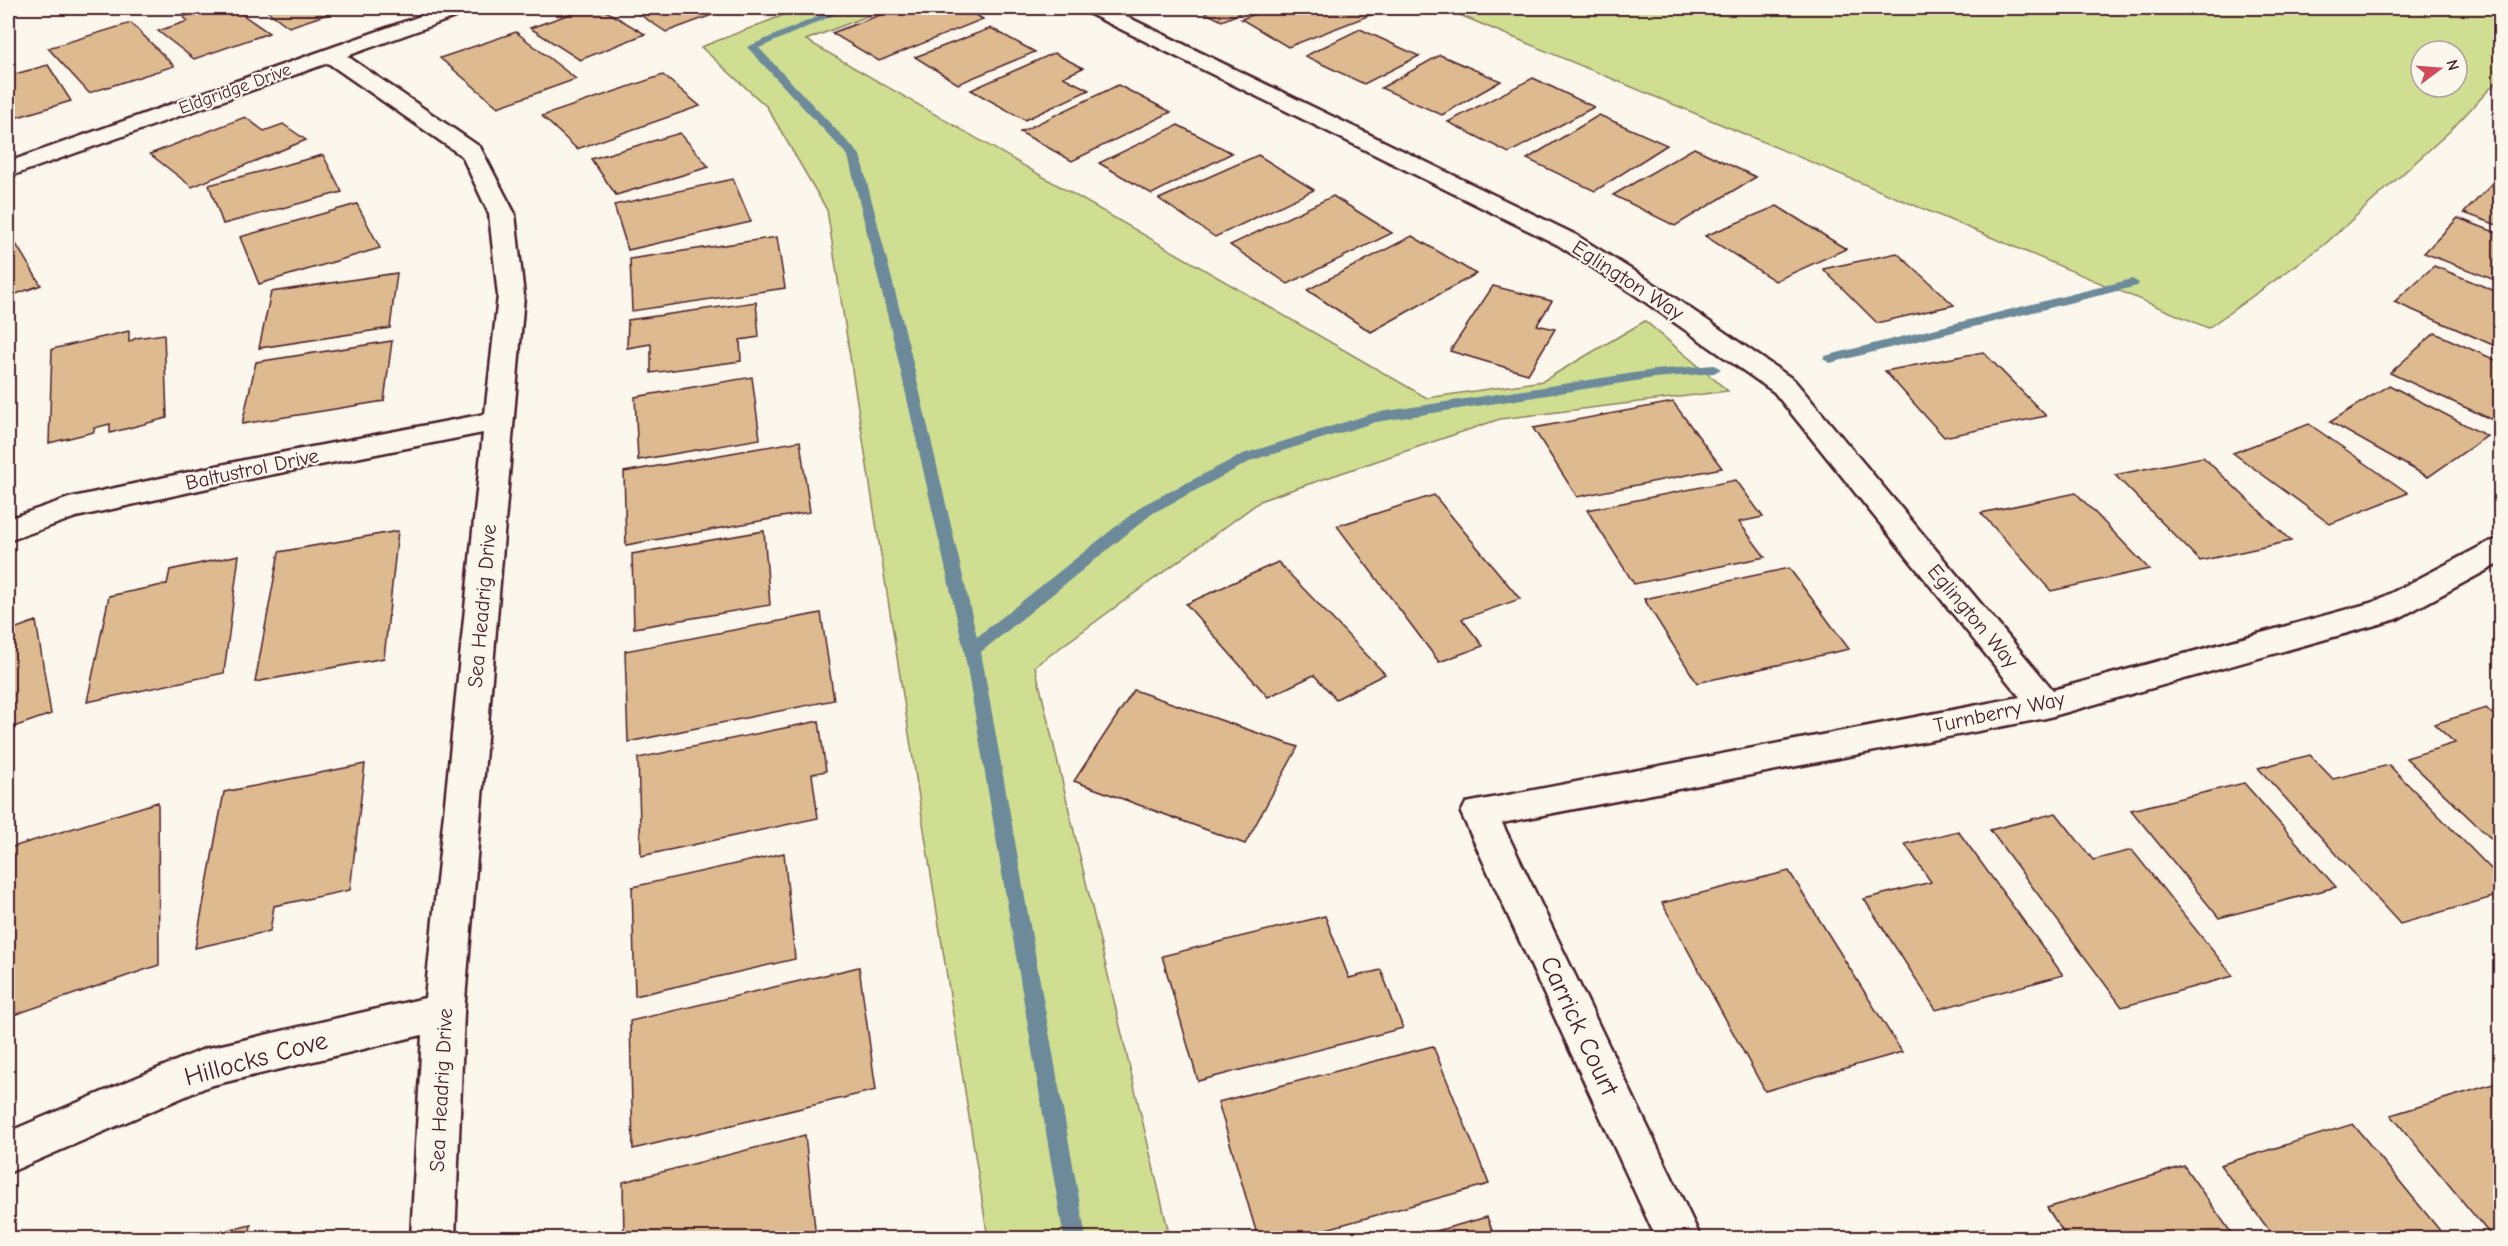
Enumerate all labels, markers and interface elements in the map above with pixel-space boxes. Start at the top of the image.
north arrow [2409,39,2469,99]
text: N [2442,58,2463,73]
street label: Eldgridge Drive [176,59,294,119]
street label: Eglington Way [1568,235,1689,325]
street label: Baltustrol Drive [183,443,321,495]
street label: Sea Headrig Drive [463,523,501,689]
street label: Eglington Way [1923,559,2024,673]
street label: Turnberry Way [1931,686,2067,738]
street label: Carrick Court [1534,951,1625,1102]
street label: Sea Headrig Drive [425,1007,457,1173]
street label: Hillocks Cove [181,1025,331,1093]

